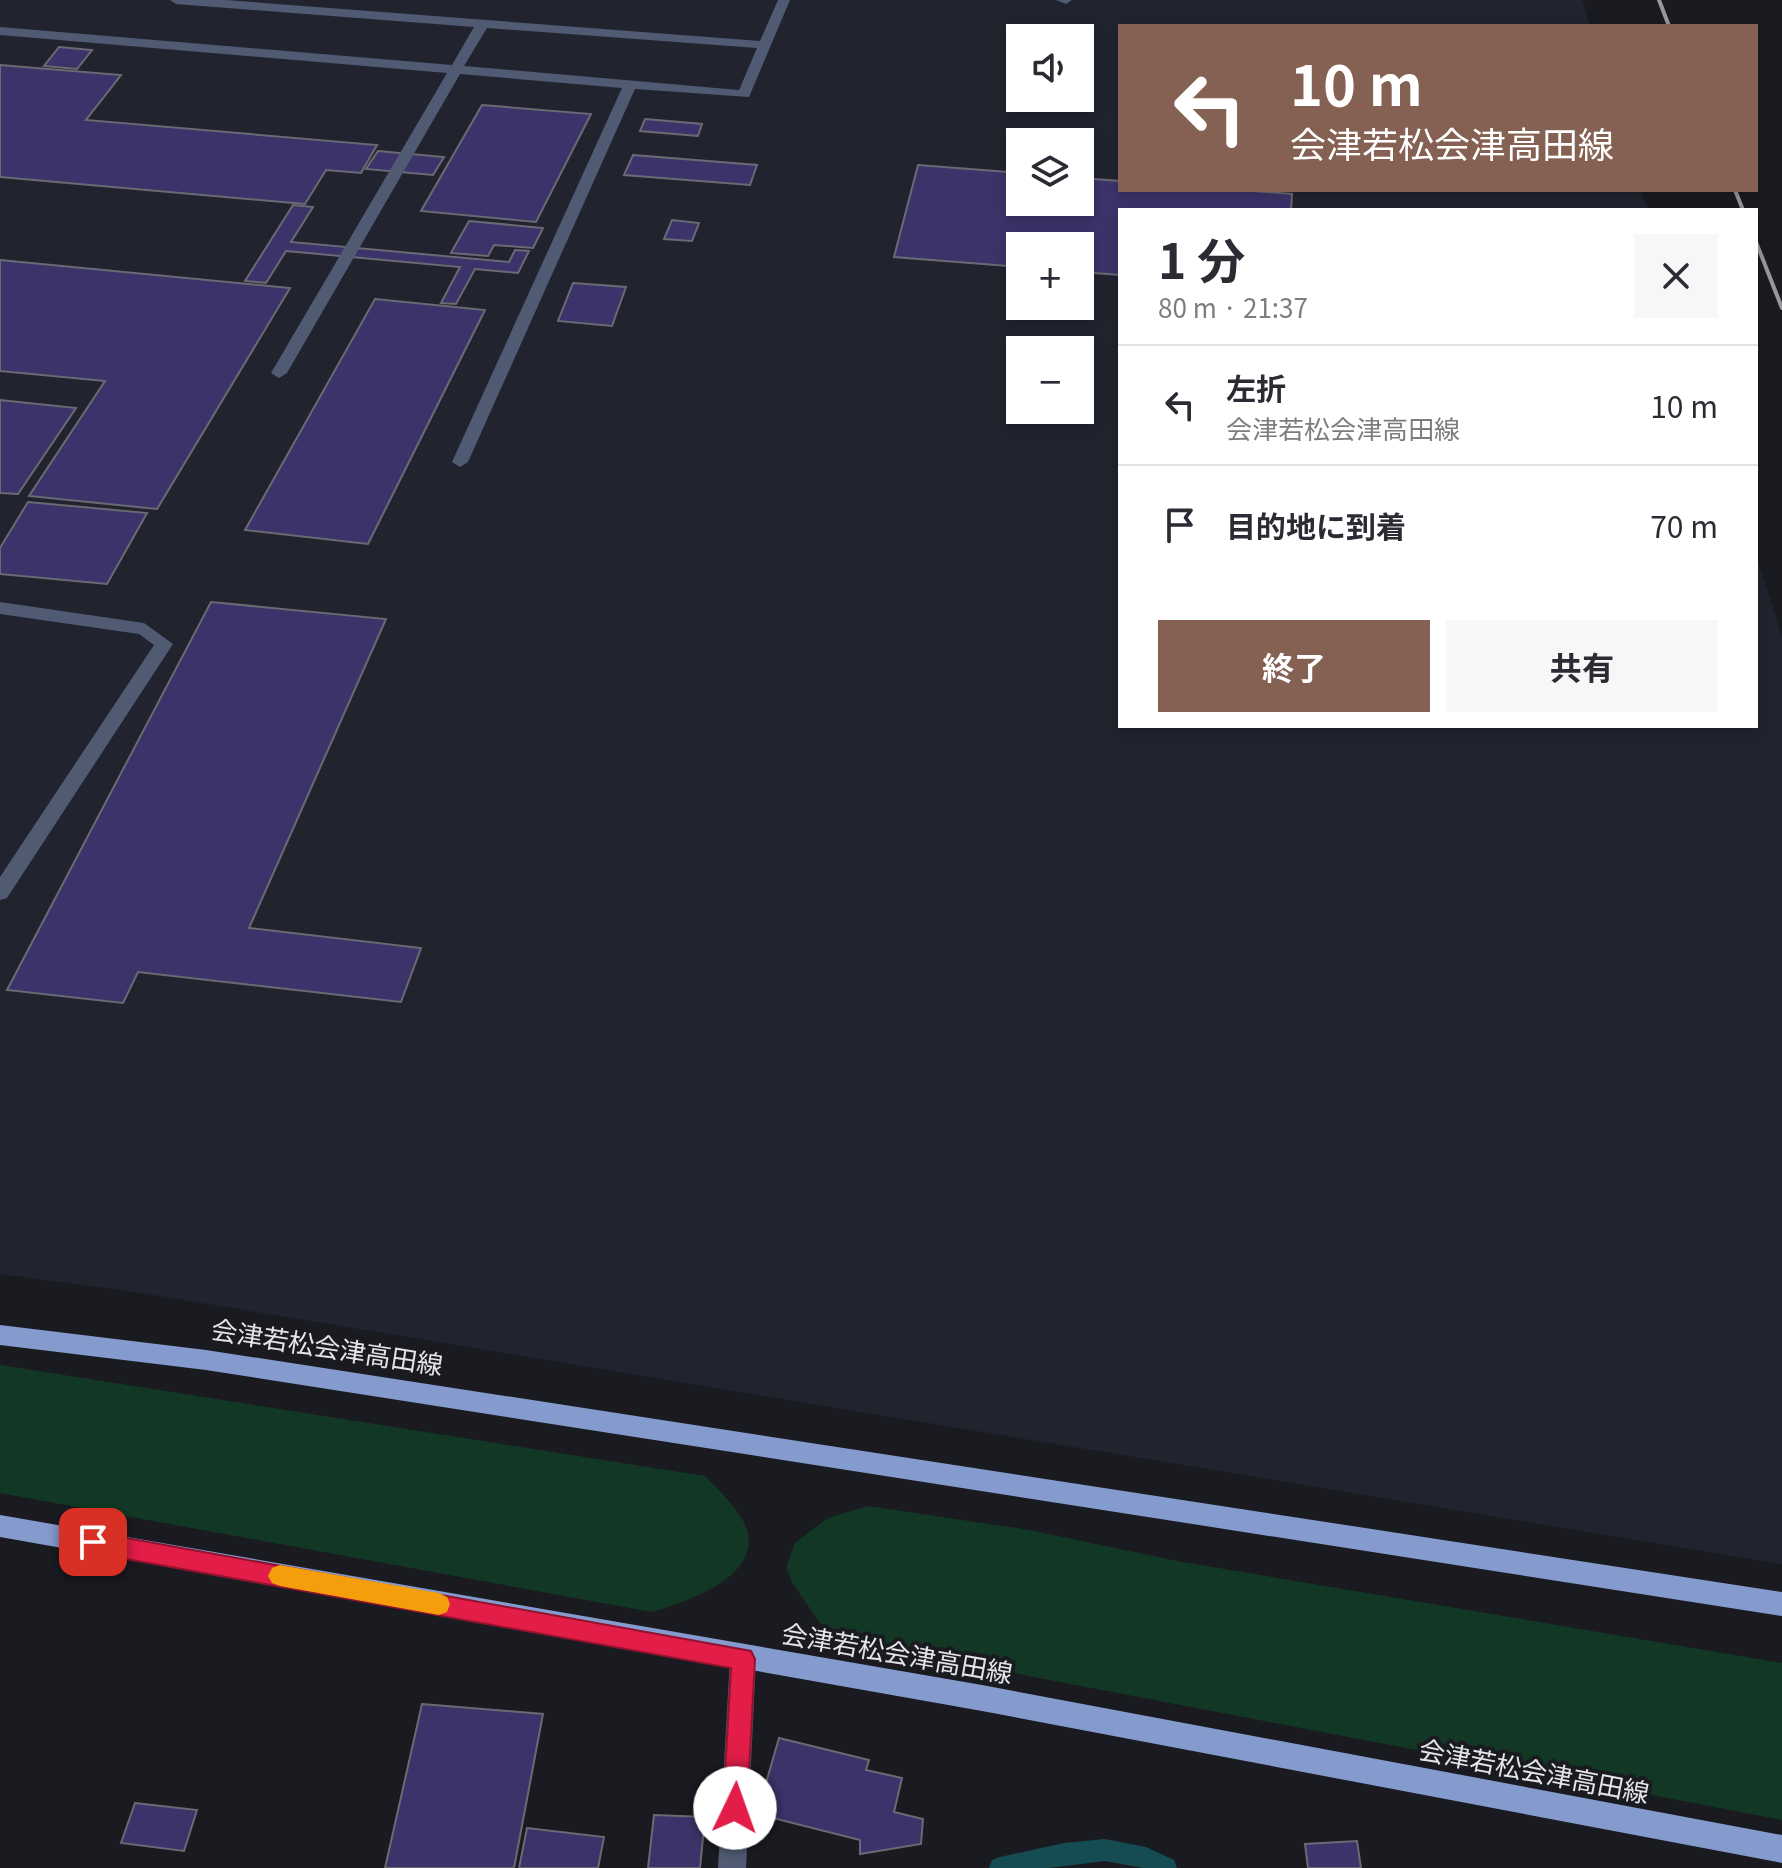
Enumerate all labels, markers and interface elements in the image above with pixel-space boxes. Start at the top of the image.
map controls [1006,24,1094,424]
button: sound [1006,24,1094,112]
text: 10 m [1290,41,1423,122]
icon: left [1158,56,1262,160]
text: 会津若松会津高田線 [1290,116,1614,168]
button: layers [1006,128,1094,216]
text: 1 分 [1158,223,1245,293]
button: + [1006,232,1094,320]
button: close [1634,234,1718,318]
text: 80 m · 21:37 [1158,288,1308,325]
button: − [1006,336,1094,424]
text: 左折 [1226,365,1286,409]
icon: left [1158,383,1202,427]
text: 10 m [1650,383,1718,427]
text: 会津若松会津高田線 [1226,409,1460,446]
icon: arrive [1158,503,1202,547]
text: 目的地に到着 [1226,503,1406,547]
text: 70 m [1650,503,1718,547]
button: 終了 [1158,620,1430,712]
button: 共有 [1446,620,1718,712]
street label: 会津若松会津高田線 [209,1309,446,1382]
pin [59,1508,127,1576]
icon: arrive [71,1520,115,1564]
street label: 会津若松会津高田線 [779,1613,1016,1690]
street label: 会津若松会津高田線 [1416,1729,1653,1810]
position arrow [693,1766,777,1850]

